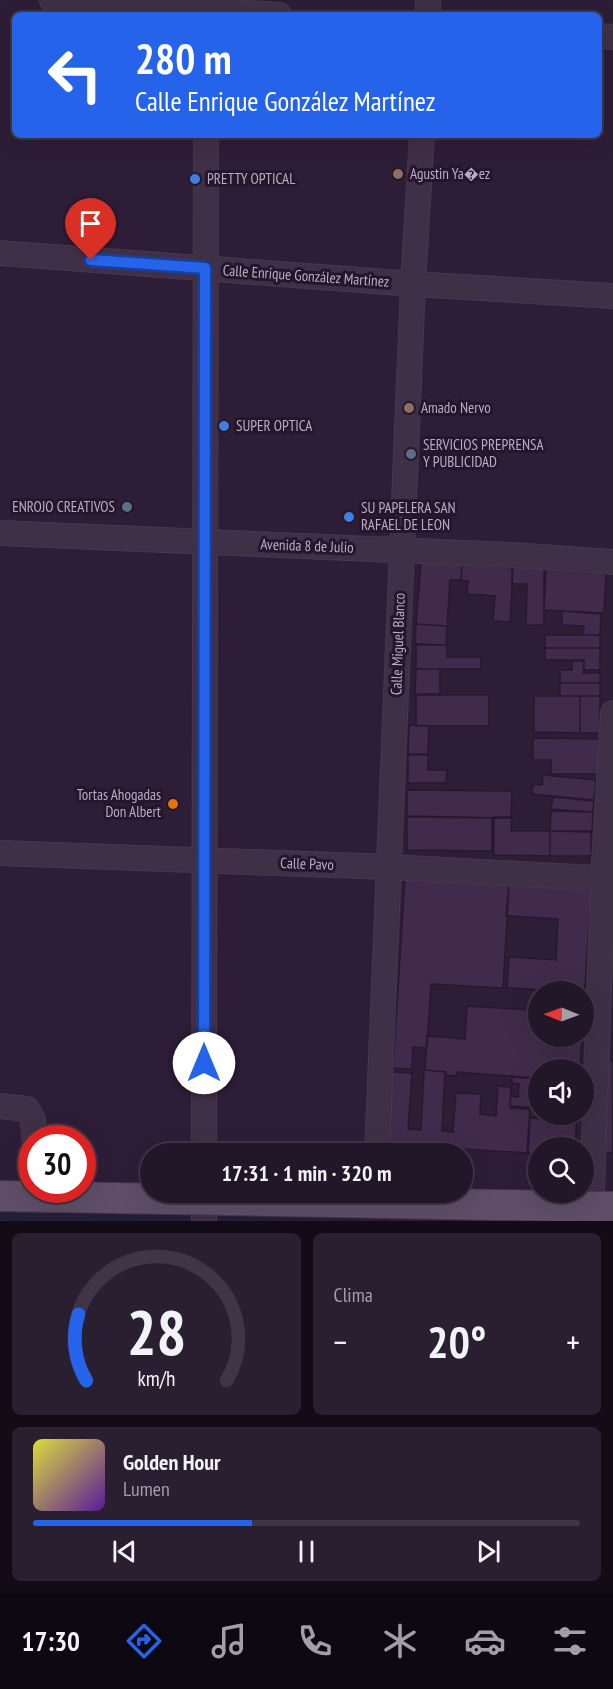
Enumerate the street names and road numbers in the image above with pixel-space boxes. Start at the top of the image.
street label: Calle Enrique González Martínez [222,260,390,291]
street label: Avenida 8 de Julio [260,534,354,557]
street label: Calle Miguel Blanco [386,592,409,695]
street label: Calle Pavo [280,853,334,874]

